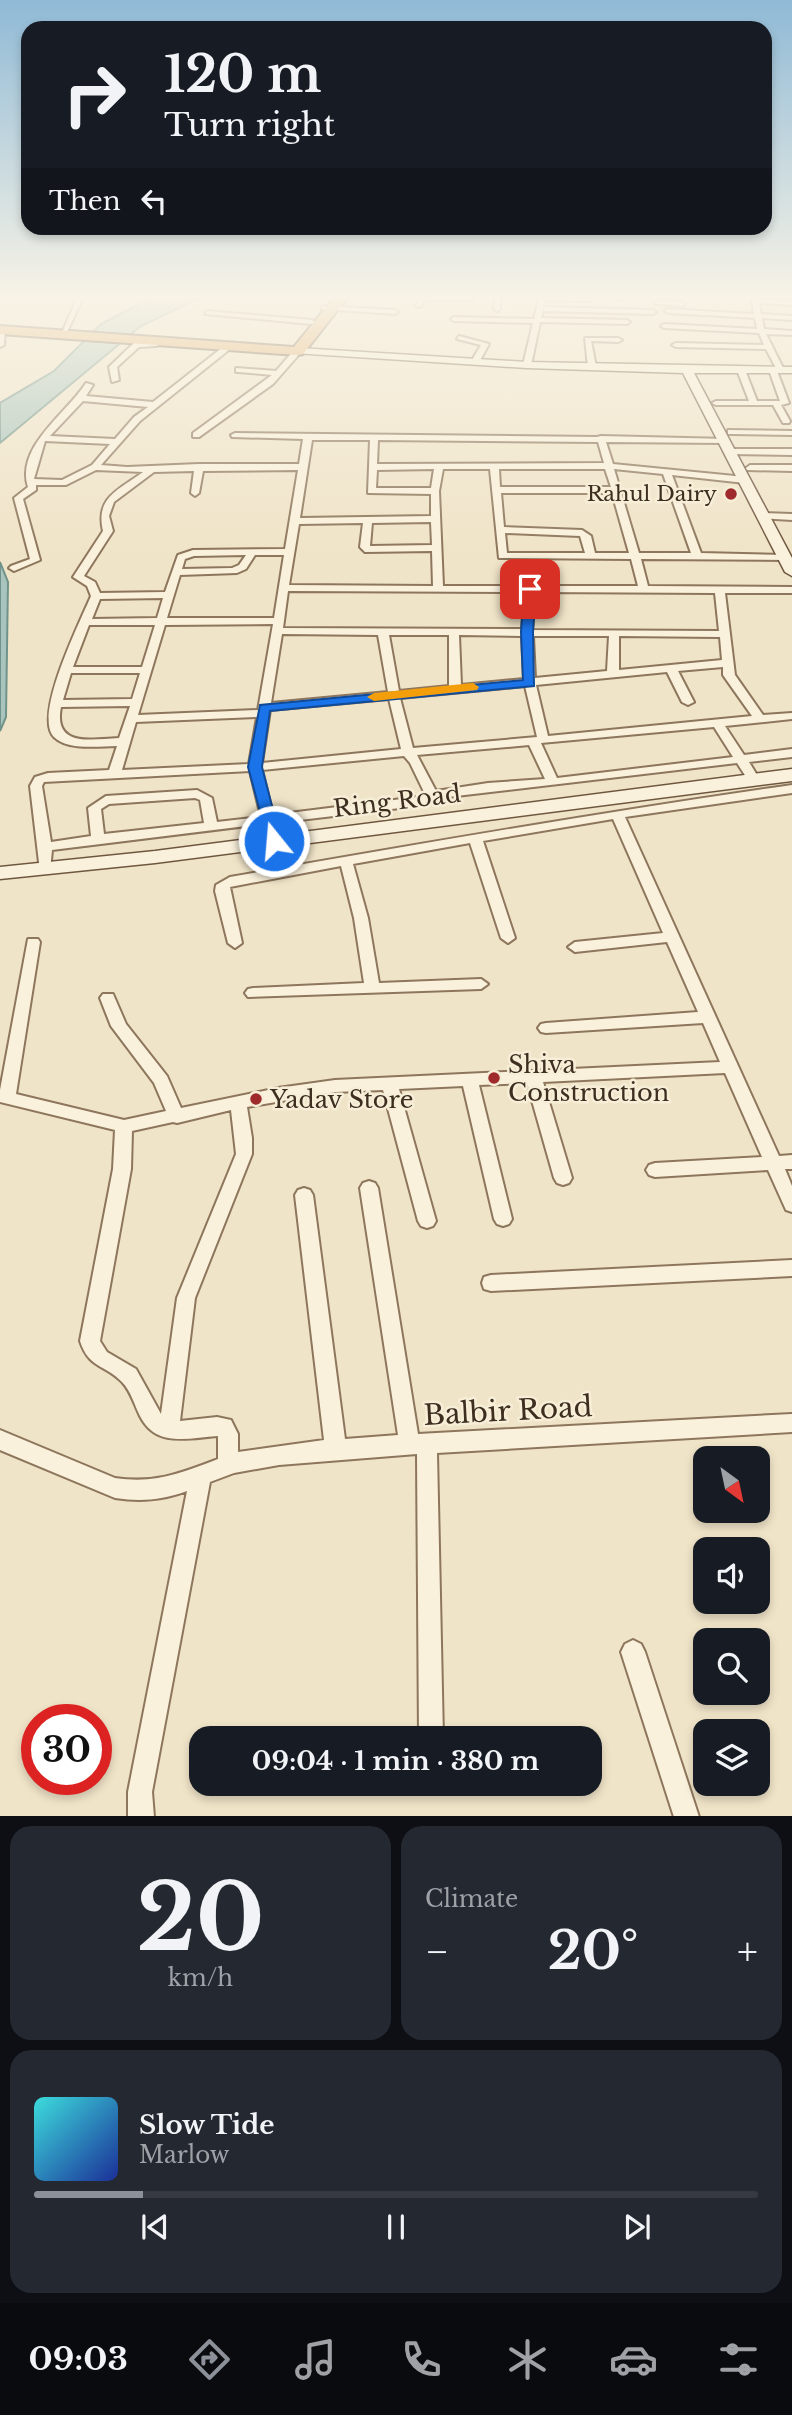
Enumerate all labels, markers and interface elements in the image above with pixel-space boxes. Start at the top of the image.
text: 120 m [164,44,322,105]
icon: right [49,49,140,140]
text: Turn right [164,105,335,145]
icon: left [135,182,173,220]
text: Then [49,185,121,217]
place label: Rahul Dairy [587,481,718,507]
marker: Rahul Dairy [723,486,739,502]
pin [500,559,560,619]
icon: arrive [511,570,549,608]
street label: Ring Road [331,779,463,823]
position arrow [237,804,311,878]
place label: Shiva Construction [508,1050,669,1107]
marker: Shiva Construction [486,1070,502,1086]
place label: Yadav Store [269,1085,413,1114]
marker: Yadav Store [248,1091,264,1107]
street label: Balbir Road [423,1389,593,1433]
north arrow [693,1446,770,1522]
map controls [693,1446,770,1796]
button: sound [693,1537,770,1614]
button: search [693,1628,770,1705]
speed limit sign: 30 [21,1704,112,1795]
button: layers [693,1719,770,1796]
text: 09:04 · 1 min · 380 m [252,1745,539,1777]
text: 20 [137,1862,264,1975]
text: Climate [425,1885,518,1913]
text: 20° [548,1919,638,1983]
text: − [425,1928,449,1975]
text: + [737,1928,758,1975]
text: km/h [168,1964,233,1992]
text: Slow Tide [139,2109,275,2141]
text: Marlow [139,2141,229,2169]
icon: previous [136,2208,174,2246]
icon: pause [377,2208,415,2246]
icon: next [618,2208,656,2246]
icon: directions [185,2335,234,2384]
icon: music [291,2335,340,2384]
icon: phone [397,2335,446,2384]
icon: climate [503,2335,552,2384]
icon: car [609,2335,658,2384]
icon: filters [714,2335,763,2384]
text: 09:03 [28,2339,128,2379]

